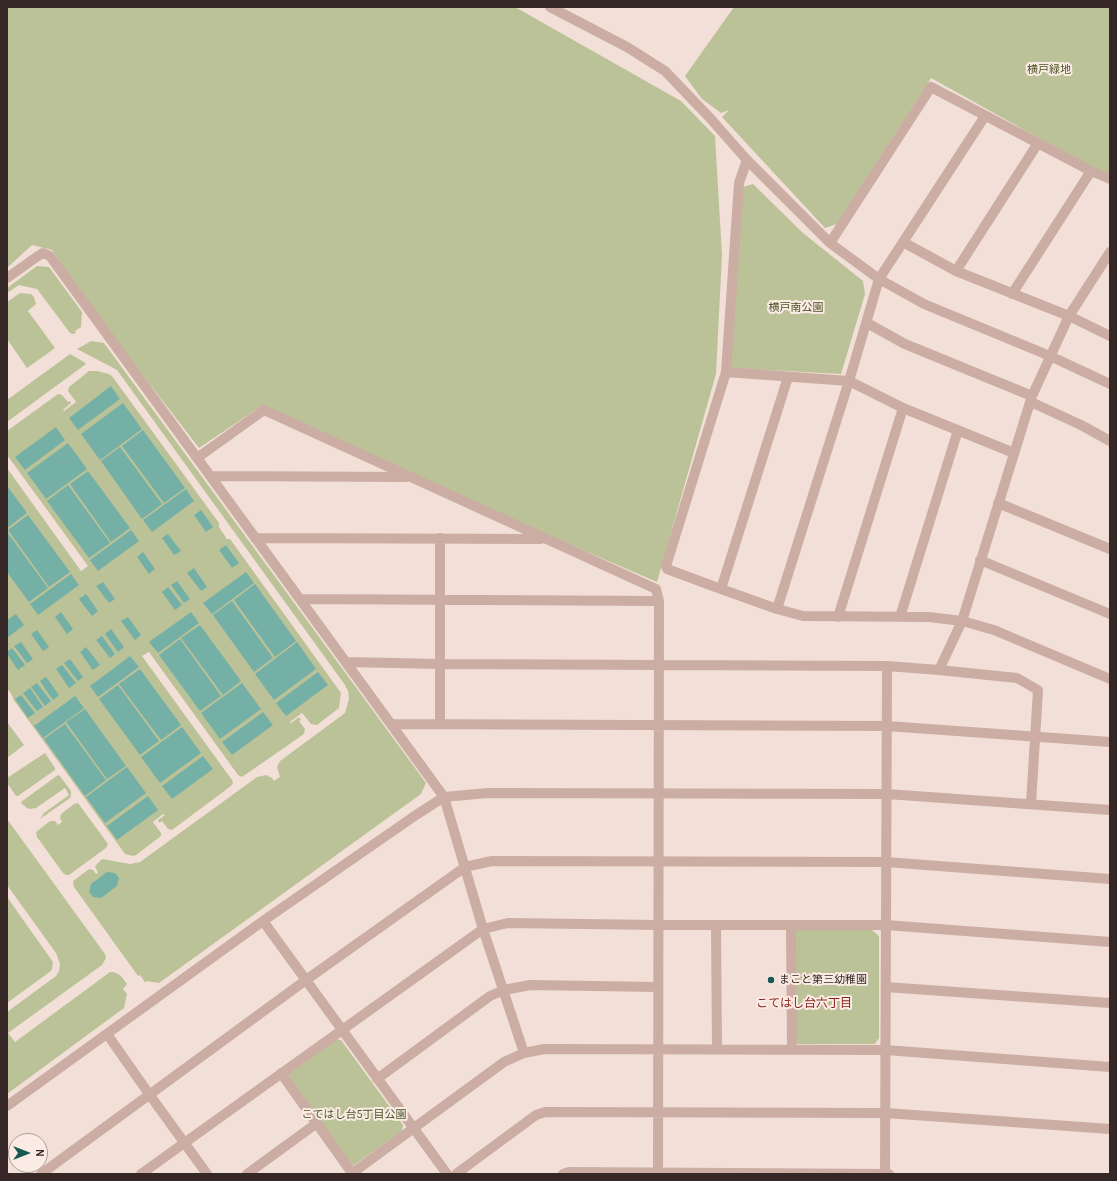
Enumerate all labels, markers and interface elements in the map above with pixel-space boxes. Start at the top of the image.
park label: 横戸緑地 [1027,63,1071,77]
park label: 横戸南公園 [769,301,823,315]
place label: まこと第三幼稚園 [779,973,867,987]
marker: まこと第三幼稚園 [766,975,776,985]
district label: こてはし台六丁目 [756,997,852,1011]
park label: こてはし台5丁目公園 [301,1108,407,1122]
north arrow [8,1133,48,1173]
text: N [33,1149,46,1157]

